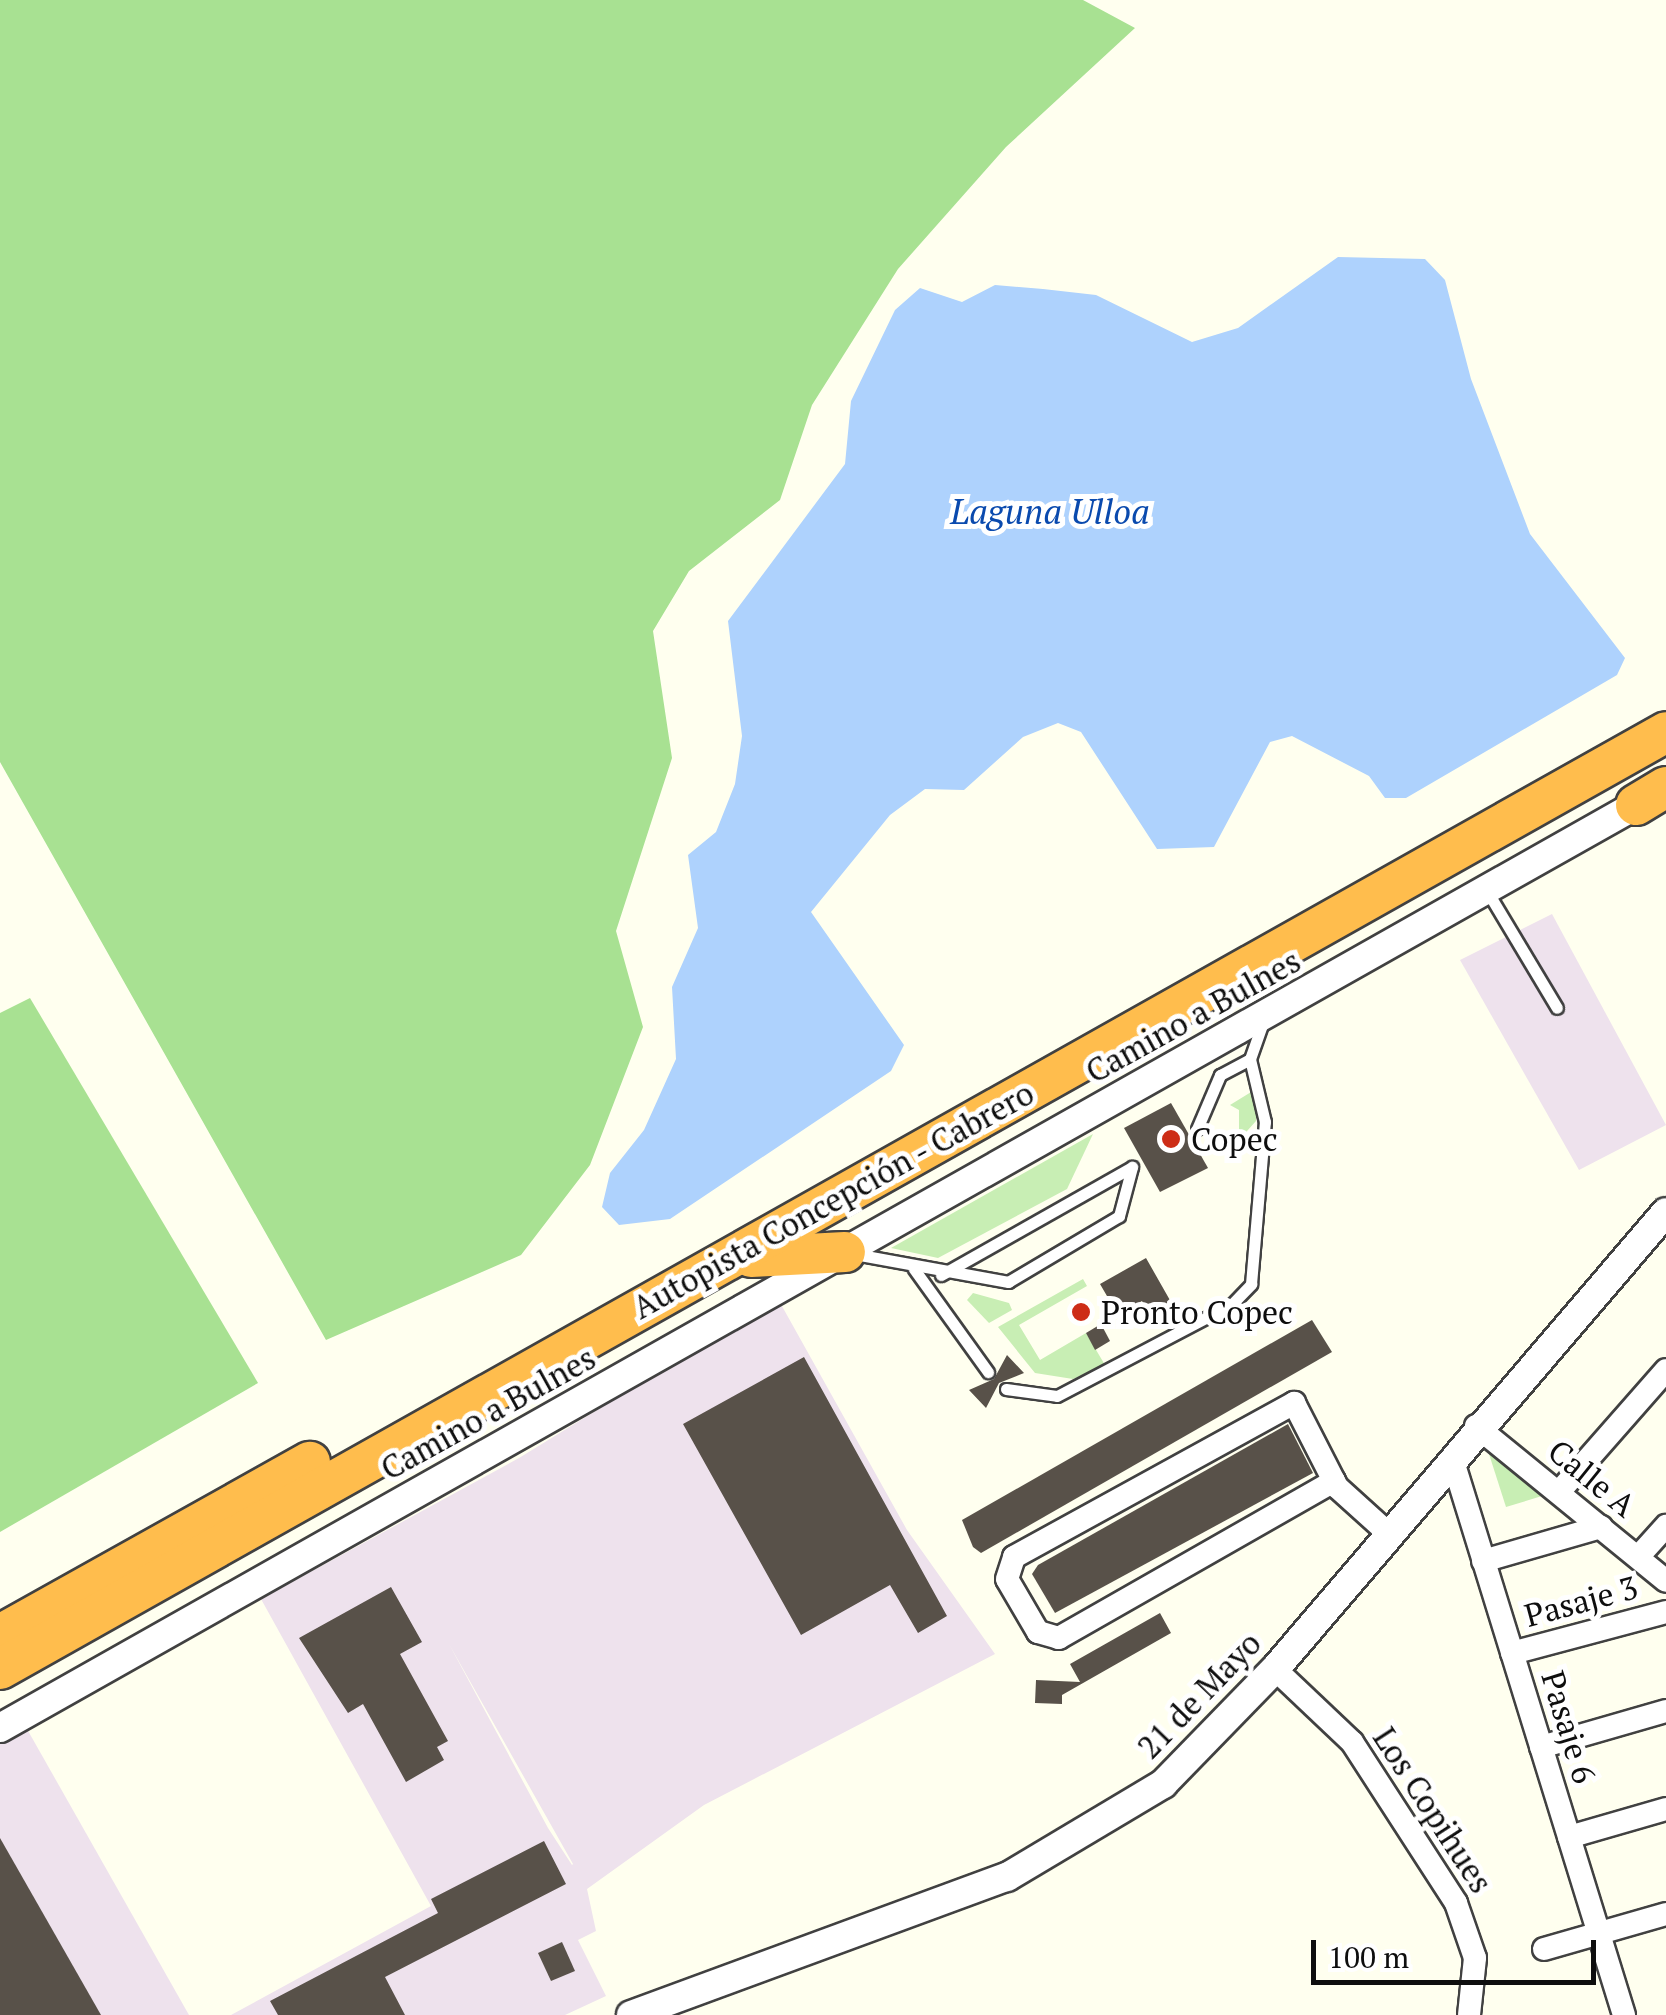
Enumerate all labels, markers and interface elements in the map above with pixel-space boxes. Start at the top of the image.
water label: Laguna Ulloa [950,490,1150,532]
street label: Camino a Bulnes [1079,941,1307,1091]
street label: Autopista Concepción - Cabrero [625,1073,1041,1327]
place label: Copec [1191,1120,1278,1158]
marker: Copec [1160,1128,1182,1150]
place label: Pronto Copec [1101,1293,1293,1331]
marker: Pronto Copec [1070,1301,1092,1323]
street label: Camino a Bulnes [374,1338,602,1488]
street label: Calle A [1540,1431,1644,1525]
street label: Pasaje 3 [1520,1568,1642,1634]
street label: 21 de Mayo [1129,1624,1269,1766]
street label: Pasaje 6 [1534,1666,1604,1788]
street label: Los Copihues [1365,1720,1501,1900]
scale bar [1316,1920,1601,1982]
text: 100 m [1328,1937,1409,1977]

